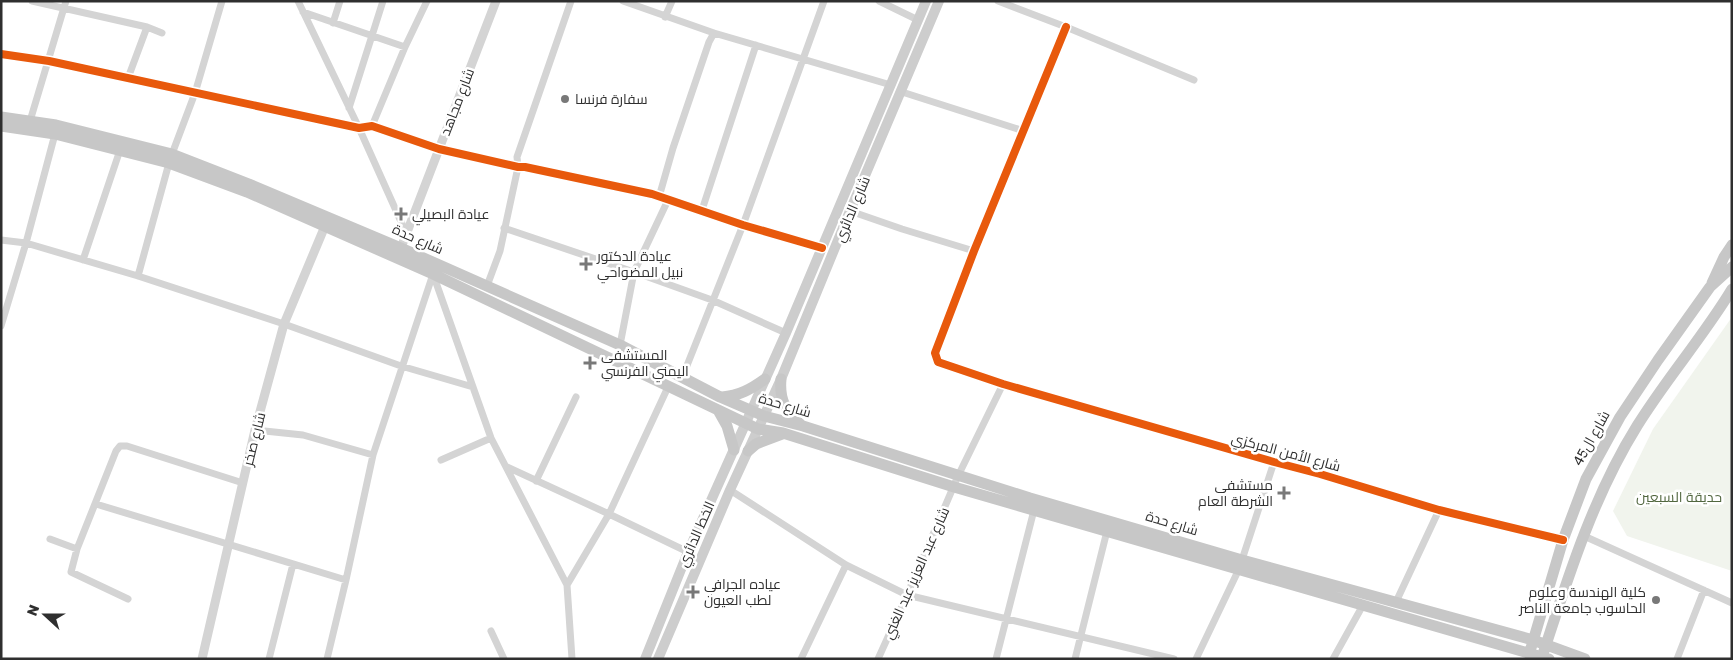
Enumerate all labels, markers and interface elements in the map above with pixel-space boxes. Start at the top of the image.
street label: شارع مجاهد [436,66,478,138]
place label: سفارة فرنسا [575,90,648,107]
marker: سفارة فرنسا [559,93,571,105]
street label: شارع الدائري [830,173,877,246]
place label: عيادة البصيلي [412,205,490,226]
marker: عيادة البصيلي [394,207,408,221]
street label: شارع حدة [390,220,446,258]
place label: عيادة الدكتور نبيل المضواحي [596,247,683,284]
marker: عيادة الدكتور نبيل المضواحي [579,257,593,271]
place label: المستشفى اليمني الفرنسي [601,346,689,383]
marker: المستشفى اليمني الفرنسي [583,356,597,370]
street label: شارع حدة [757,388,813,422]
street label: شارع ال45 [1568,407,1614,469]
street label: شارع صخر [238,410,269,469]
street label: شارع الأمن المركزي [1229,429,1343,478]
place label: مستشفى الشرطة العام [1198,476,1273,511]
marker: مستشفى الشرطة العام [1277,486,1291,500]
park label: حديقة السبعين [1636,488,1722,505]
street label: الخط الدائري [674,498,721,571]
street label: شارع عبد العزيز عبد الغني [879,504,956,643]
street label: شارع حدة [1144,506,1200,540]
place label: عياده الجرافي لطب العيون [704,575,781,608]
place label: كلية الهندسة وعلوم الحاسوب جامعة الناصر [1518,583,1646,616]
marker: عياده الجرافي لطب العيون [686,585,700,599]
north arrow [20,590,70,640]
marker: كلية الهندسة وعلوم الحاسوب جامعة الناصر [1650,594,1662,606]
text: N [23,602,42,618]

